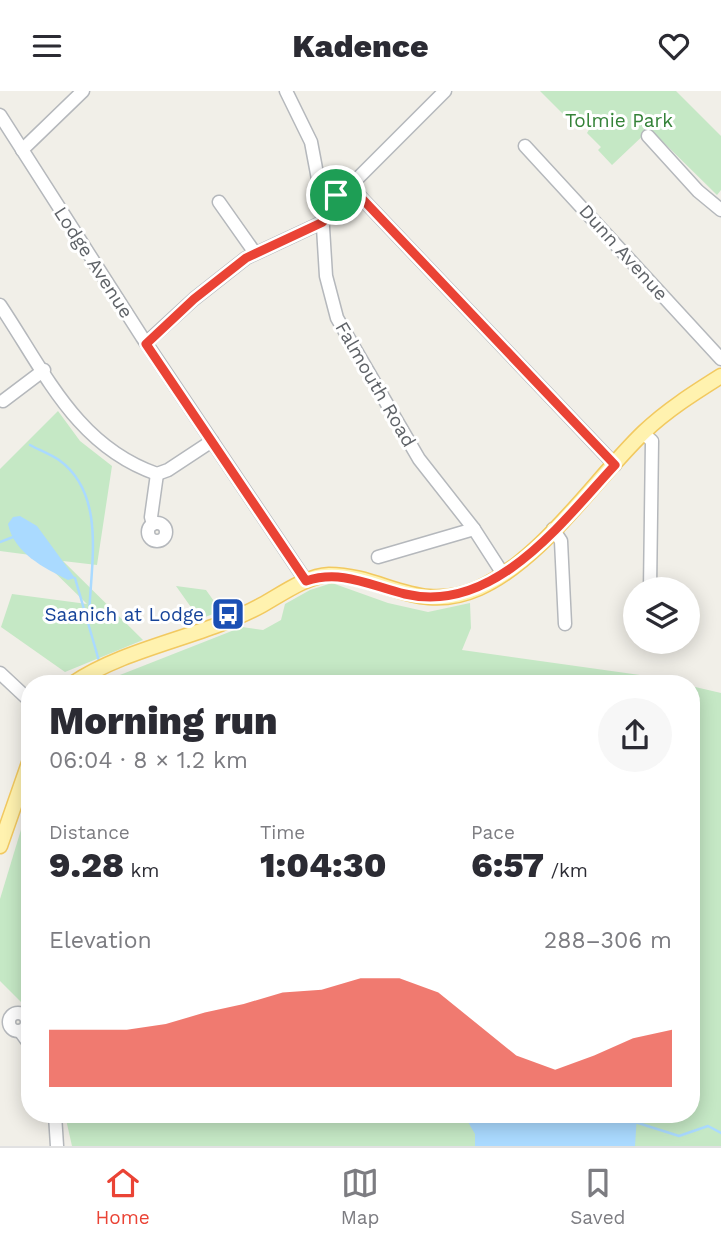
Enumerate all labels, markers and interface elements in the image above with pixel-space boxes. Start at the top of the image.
icon: menu [28,27,66,65]
text: Kadence [292,27,429,65]
icon: heart [655,27,693,65]
park label: Tolmie Park [565,109,673,132]
pin [306,165,366,225]
icon: arrive [317,176,355,214]
street label: Dunn Avenue [574,199,673,305]
street label: Lodge Avenue [49,202,138,322]
street label: Falmouth Road [330,317,421,451]
map controls [623,577,700,654]
button: layers [623,577,700,654]
bus stop icon: Saanich at Lodge [209,595,247,633]
place label: Saanich at Lodge [45,603,204,626]
button: share [598,698,672,772]
text: Morning run [49,699,278,743]
text: 06:04 · 8 × 1.2 km [49,747,248,774]
text: Distance [49,821,130,844]
text: Time [260,821,305,844]
text: Pace [471,821,515,844]
text: 9.28 [49,844,124,886]
text: 1:04:30 [260,844,386,886]
text: 6:57 [471,844,544,886]
text: km [124,859,159,882]
text: /km [544,859,588,882]
text: Elevation [49,927,152,954]
text: 288–306 m [544,927,672,954]
tab: Home [95,1164,150,1229]
tab: Map [341,1164,379,1229]
tab: Saved [570,1164,626,1229]

